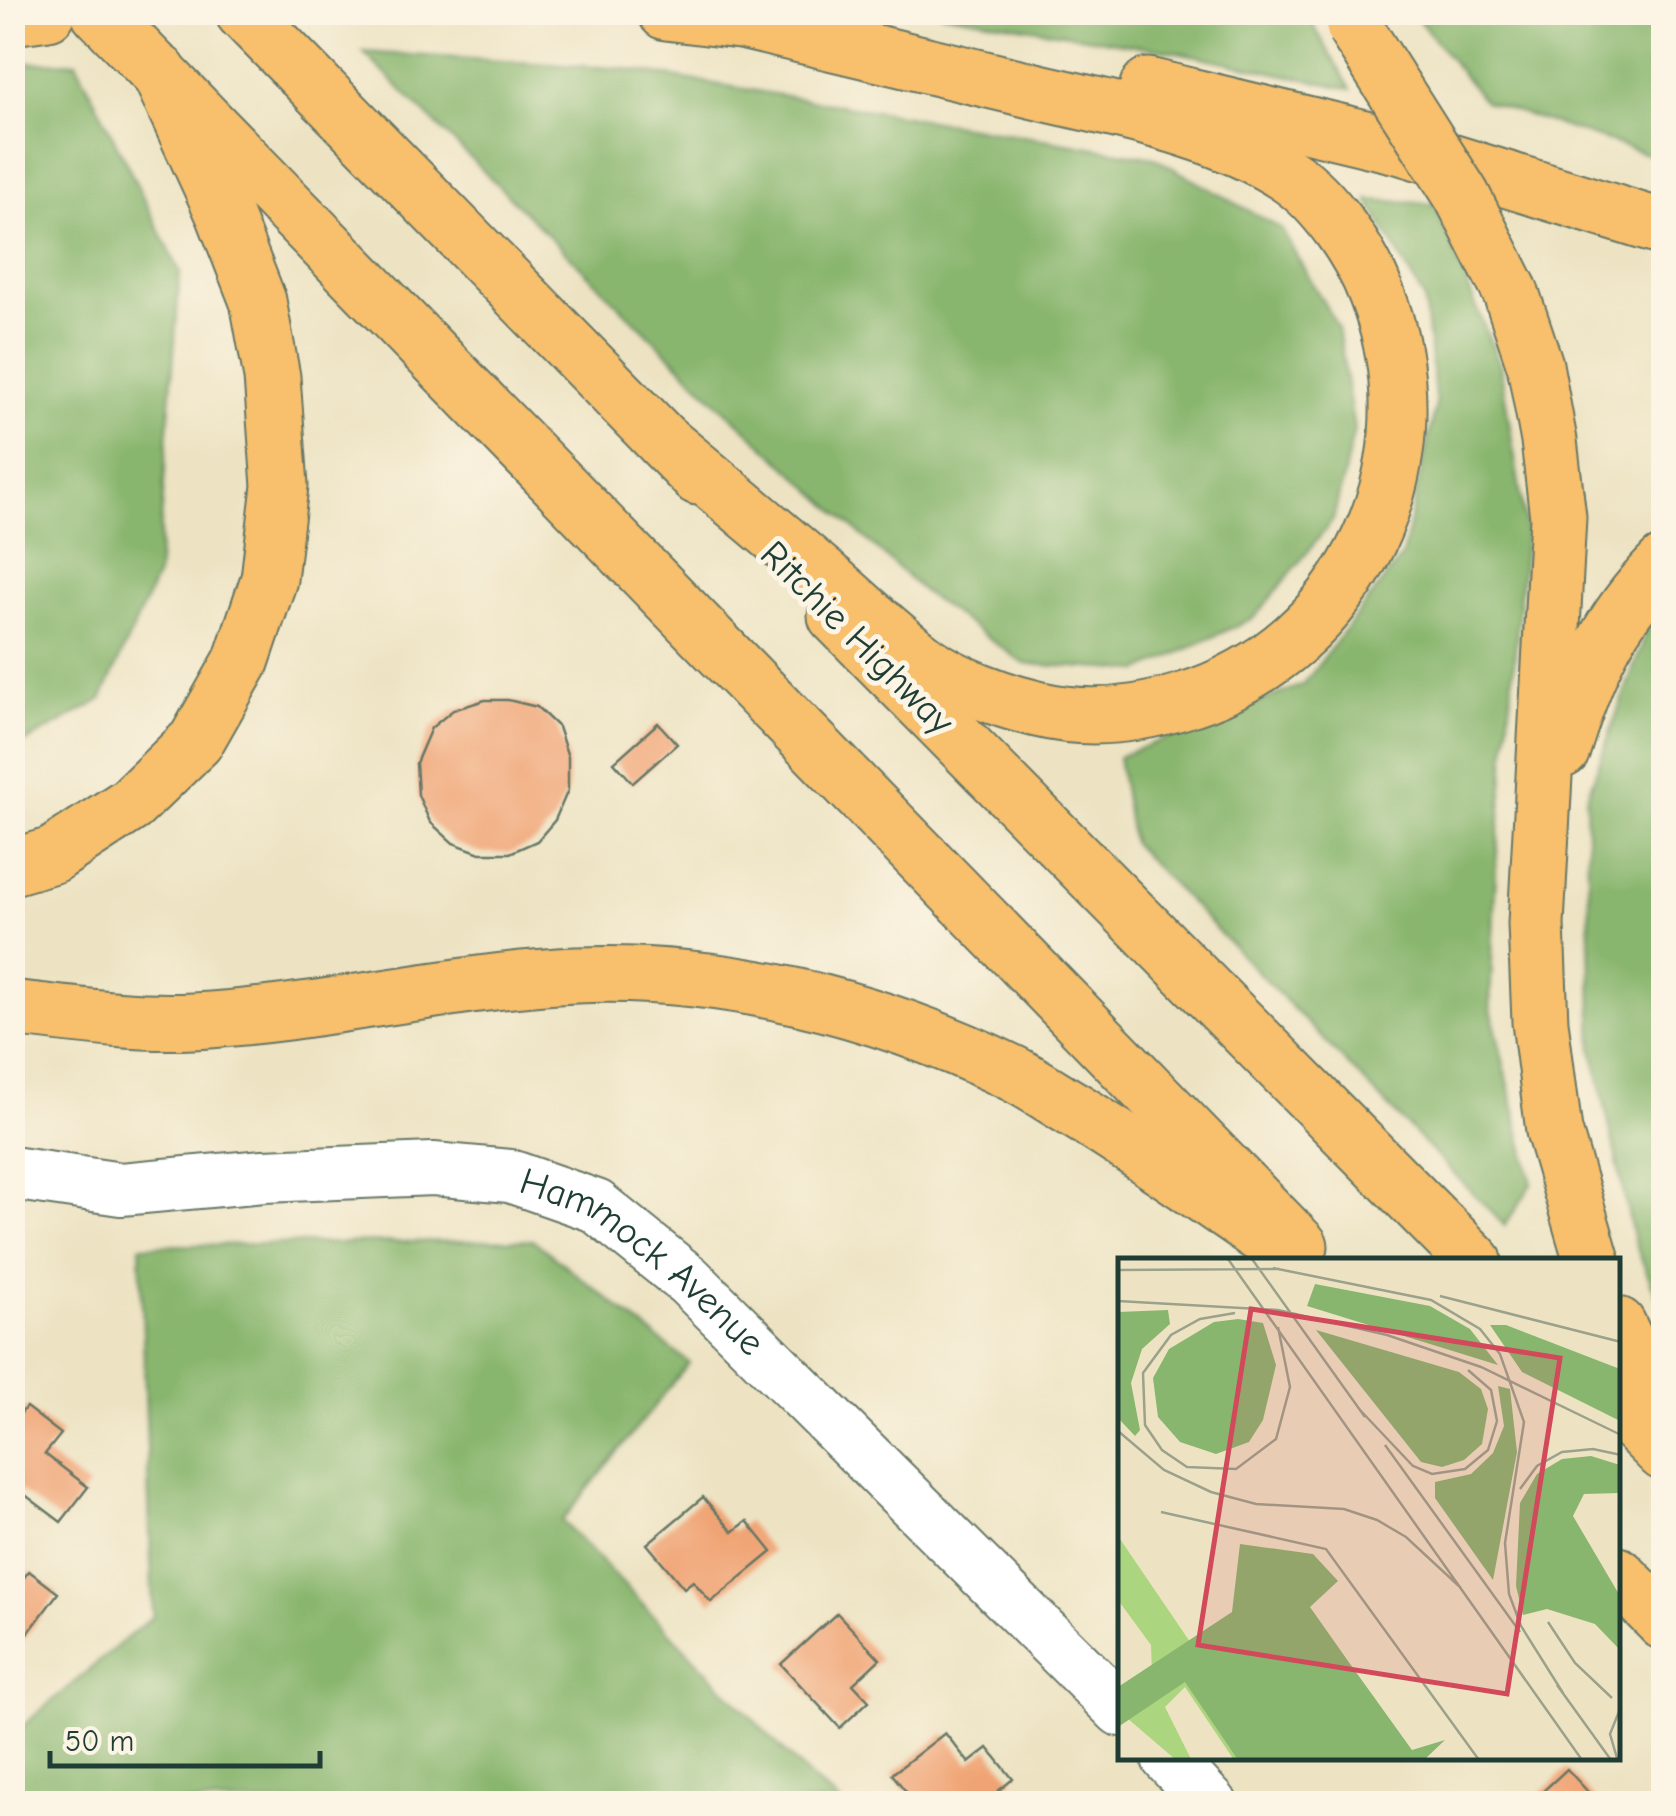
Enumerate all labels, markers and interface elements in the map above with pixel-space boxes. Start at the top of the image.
street label: Ritchie Highway [751,532,963,744]
street label: Hammock Avenue [514,1159,773,1365]
inset map [1118,1258,1621,1761]
scale bar [50,1706,320,1768]
text: 50 m [65,1724,134,1759]

